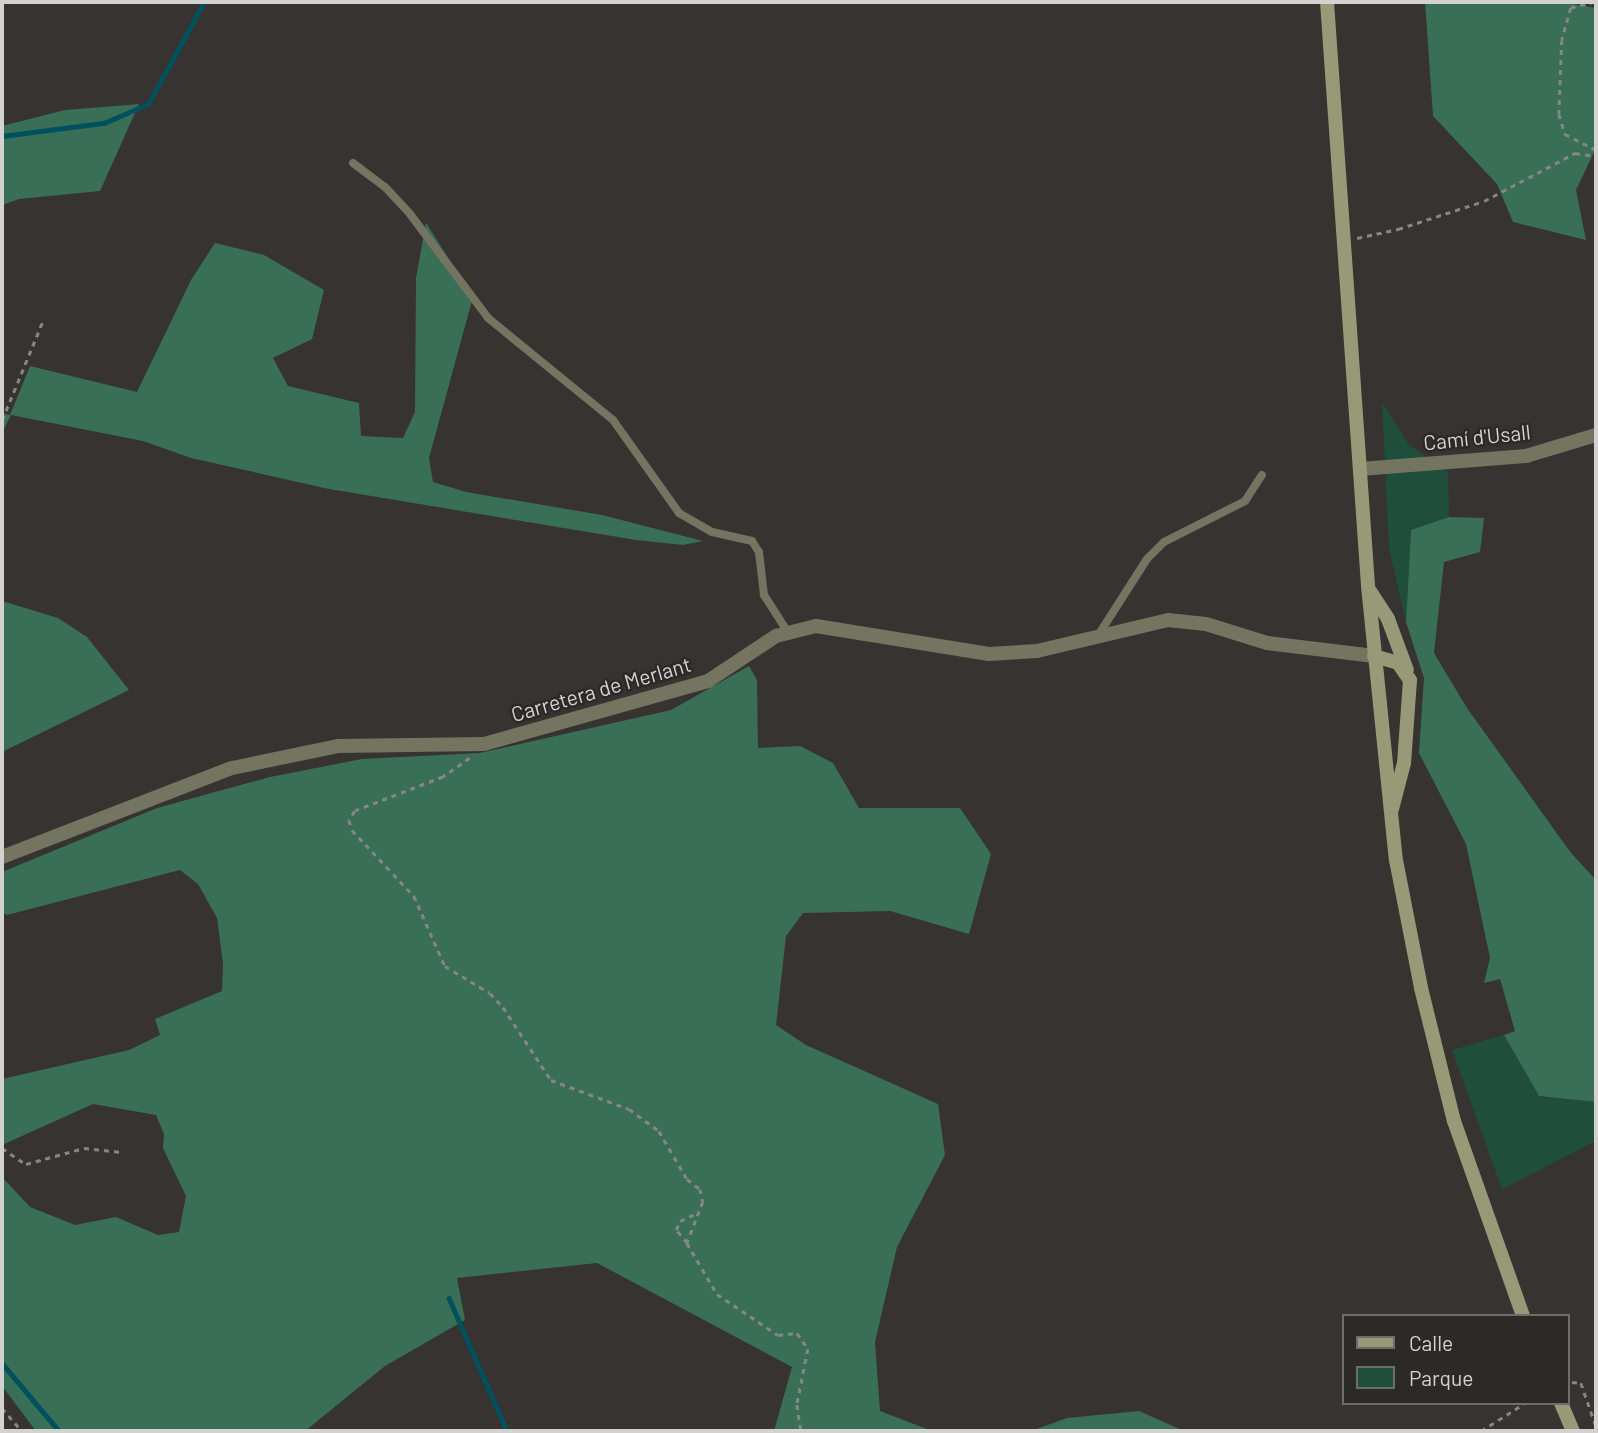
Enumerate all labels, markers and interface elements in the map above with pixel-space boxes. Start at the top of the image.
street label: Camí d'Usall [1422,419,1532,455]
street label: Carretera de Merlant [508,651,694,727]
legend [1342,1314,1570,1405]
text: Calle [1409,1330,1453,1355]
text: Parque [1409,1365,1474,1390]

